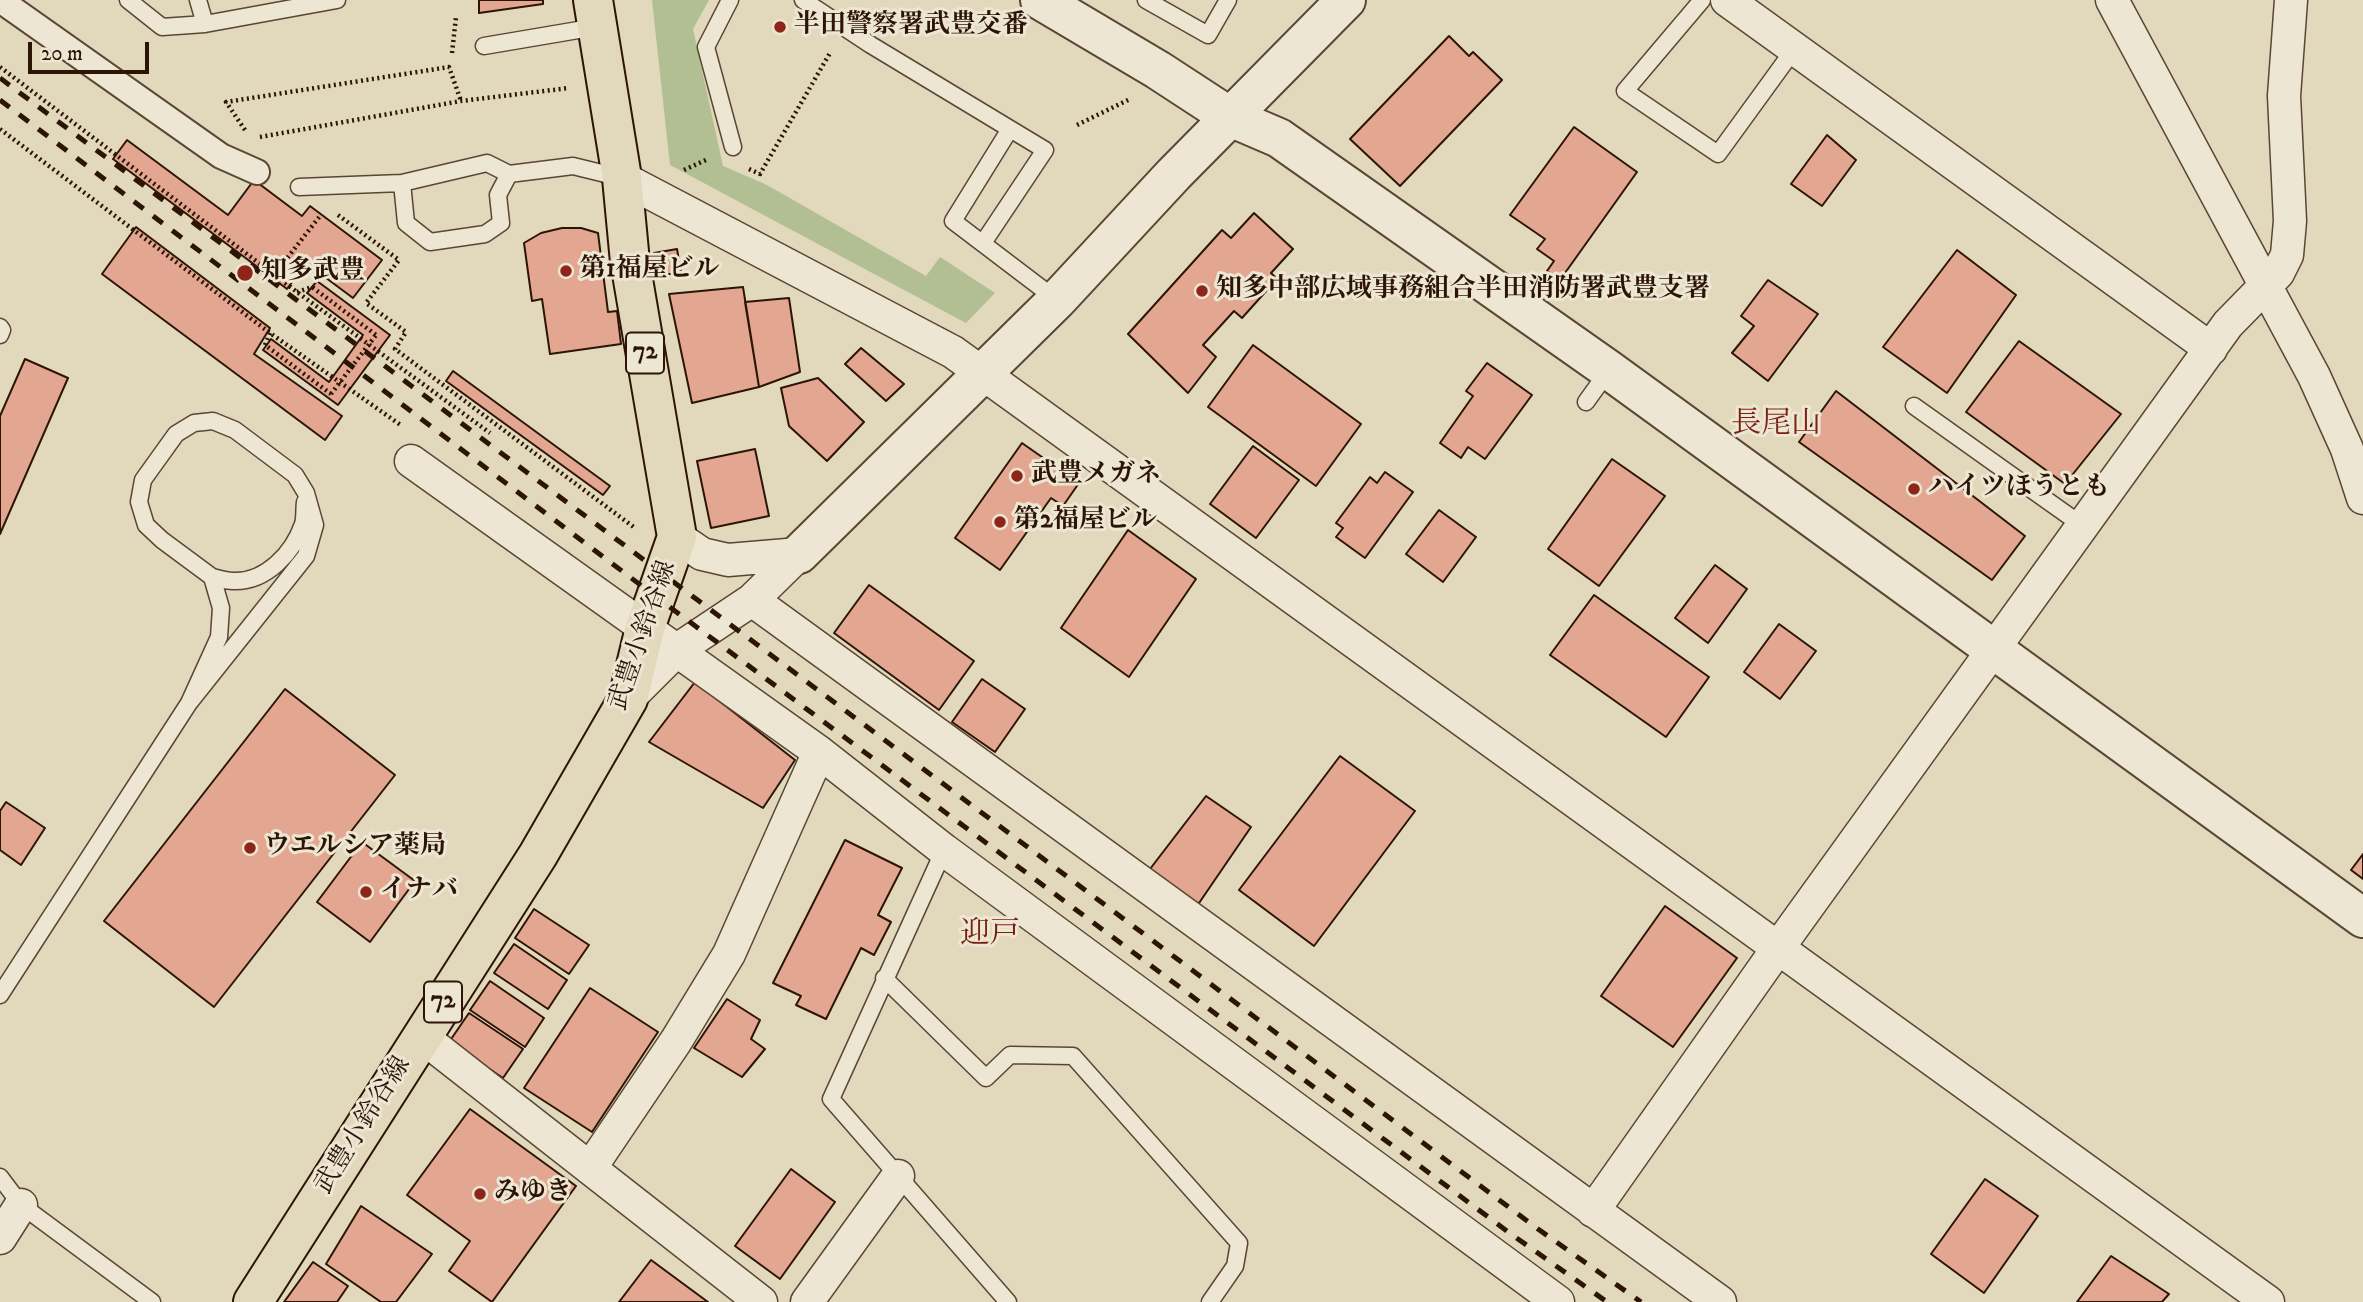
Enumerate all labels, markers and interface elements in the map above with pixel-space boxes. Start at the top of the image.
place label: 半田警察署武豊交番 [794,11,1028,43]
marker: 半田警察署武豊交番 [772,19,788,35]
scale bar [32,28,152,72]
text: 20 m [41,41,83,67]
place label: 第1福屋ビル [580,255,720,287]
place label: 知多武豊 [261,257,365,289]
marker: 知多武豊 [235,263,255,283]
marker: 第1福屋ビル [558,263,574,279]
place label: 知多中部広域事務組合半田消防署武豊支署 [1216,275,1710,307]
marker: 知多中部広域事務組合半田消防署武豊支署 [1194,283,1210,299]
road number: 72 [626,332,664,374]
district label: 長尾山 [1731,408,1821,444]
place label: 武豊メガネ [1031,460,1161,492]
marker: 武豊メガネ [1009,468,1025,484]
place label: ハイツほうとも [1928,473,2110,505]
marker: ハイツほうとも [1906,481,1922,497]
place label: 第2福屋ビル [1014,506,1157,538]
marker: 第2福屋ビル [992,514,1008,530]
street label: 武豊小鈴谷線 [604,557,684,715]
place label: ウエルシア薬局 [264,832,446,864]
marker: ウエルシア薬局 [242,840,258,856]
place label: イナバ [380,876,458,908]
marker: イナバ [358,884,374,900]
district label: 迎戸 [960,918,1020,954]
road number: 72 [424,982,462,1022]
street label: 武豊小鈴谷線 [309,1052,419,1200]
place label: みゆき [494,1178,572,1210]
marker: みゆき [472,1186,488,1202]

